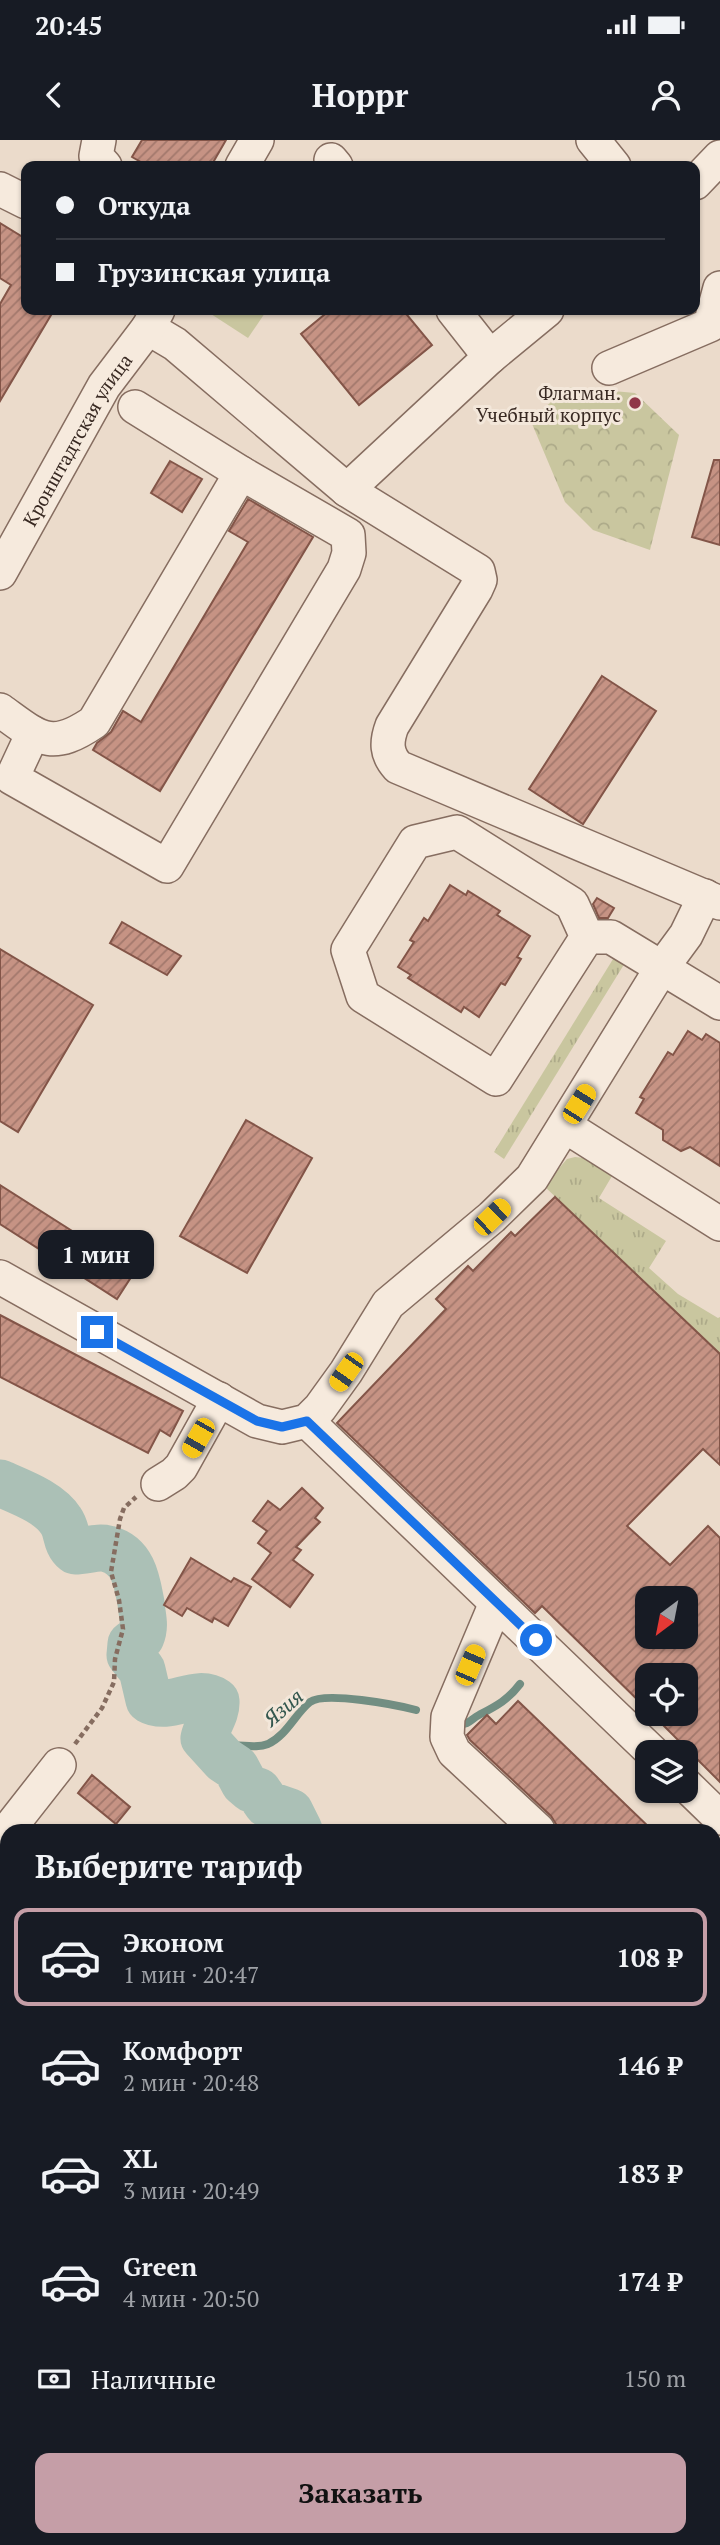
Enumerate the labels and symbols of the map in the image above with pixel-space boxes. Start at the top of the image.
street label: Кронштадтская улица [16,348,137,530]
place label: Флагман. Учебный корпус [476,380,621,427]
marker: Флагман. Учебный корпус [627,395,643,411]
car [559,1081,600,1127]
car [470,1195,515,1239]
callout: 1 мин [39,1230,155,1280]
route end [81,1316,113,1348]
car [326,1349,367,1395]
car [179,1415,218,1461]
north arrow [635,1586,698,1648]
route start [520,1624,552,1656]
car [453,1642,488,1688]
water label: Язия [256,1682,309,1733]

